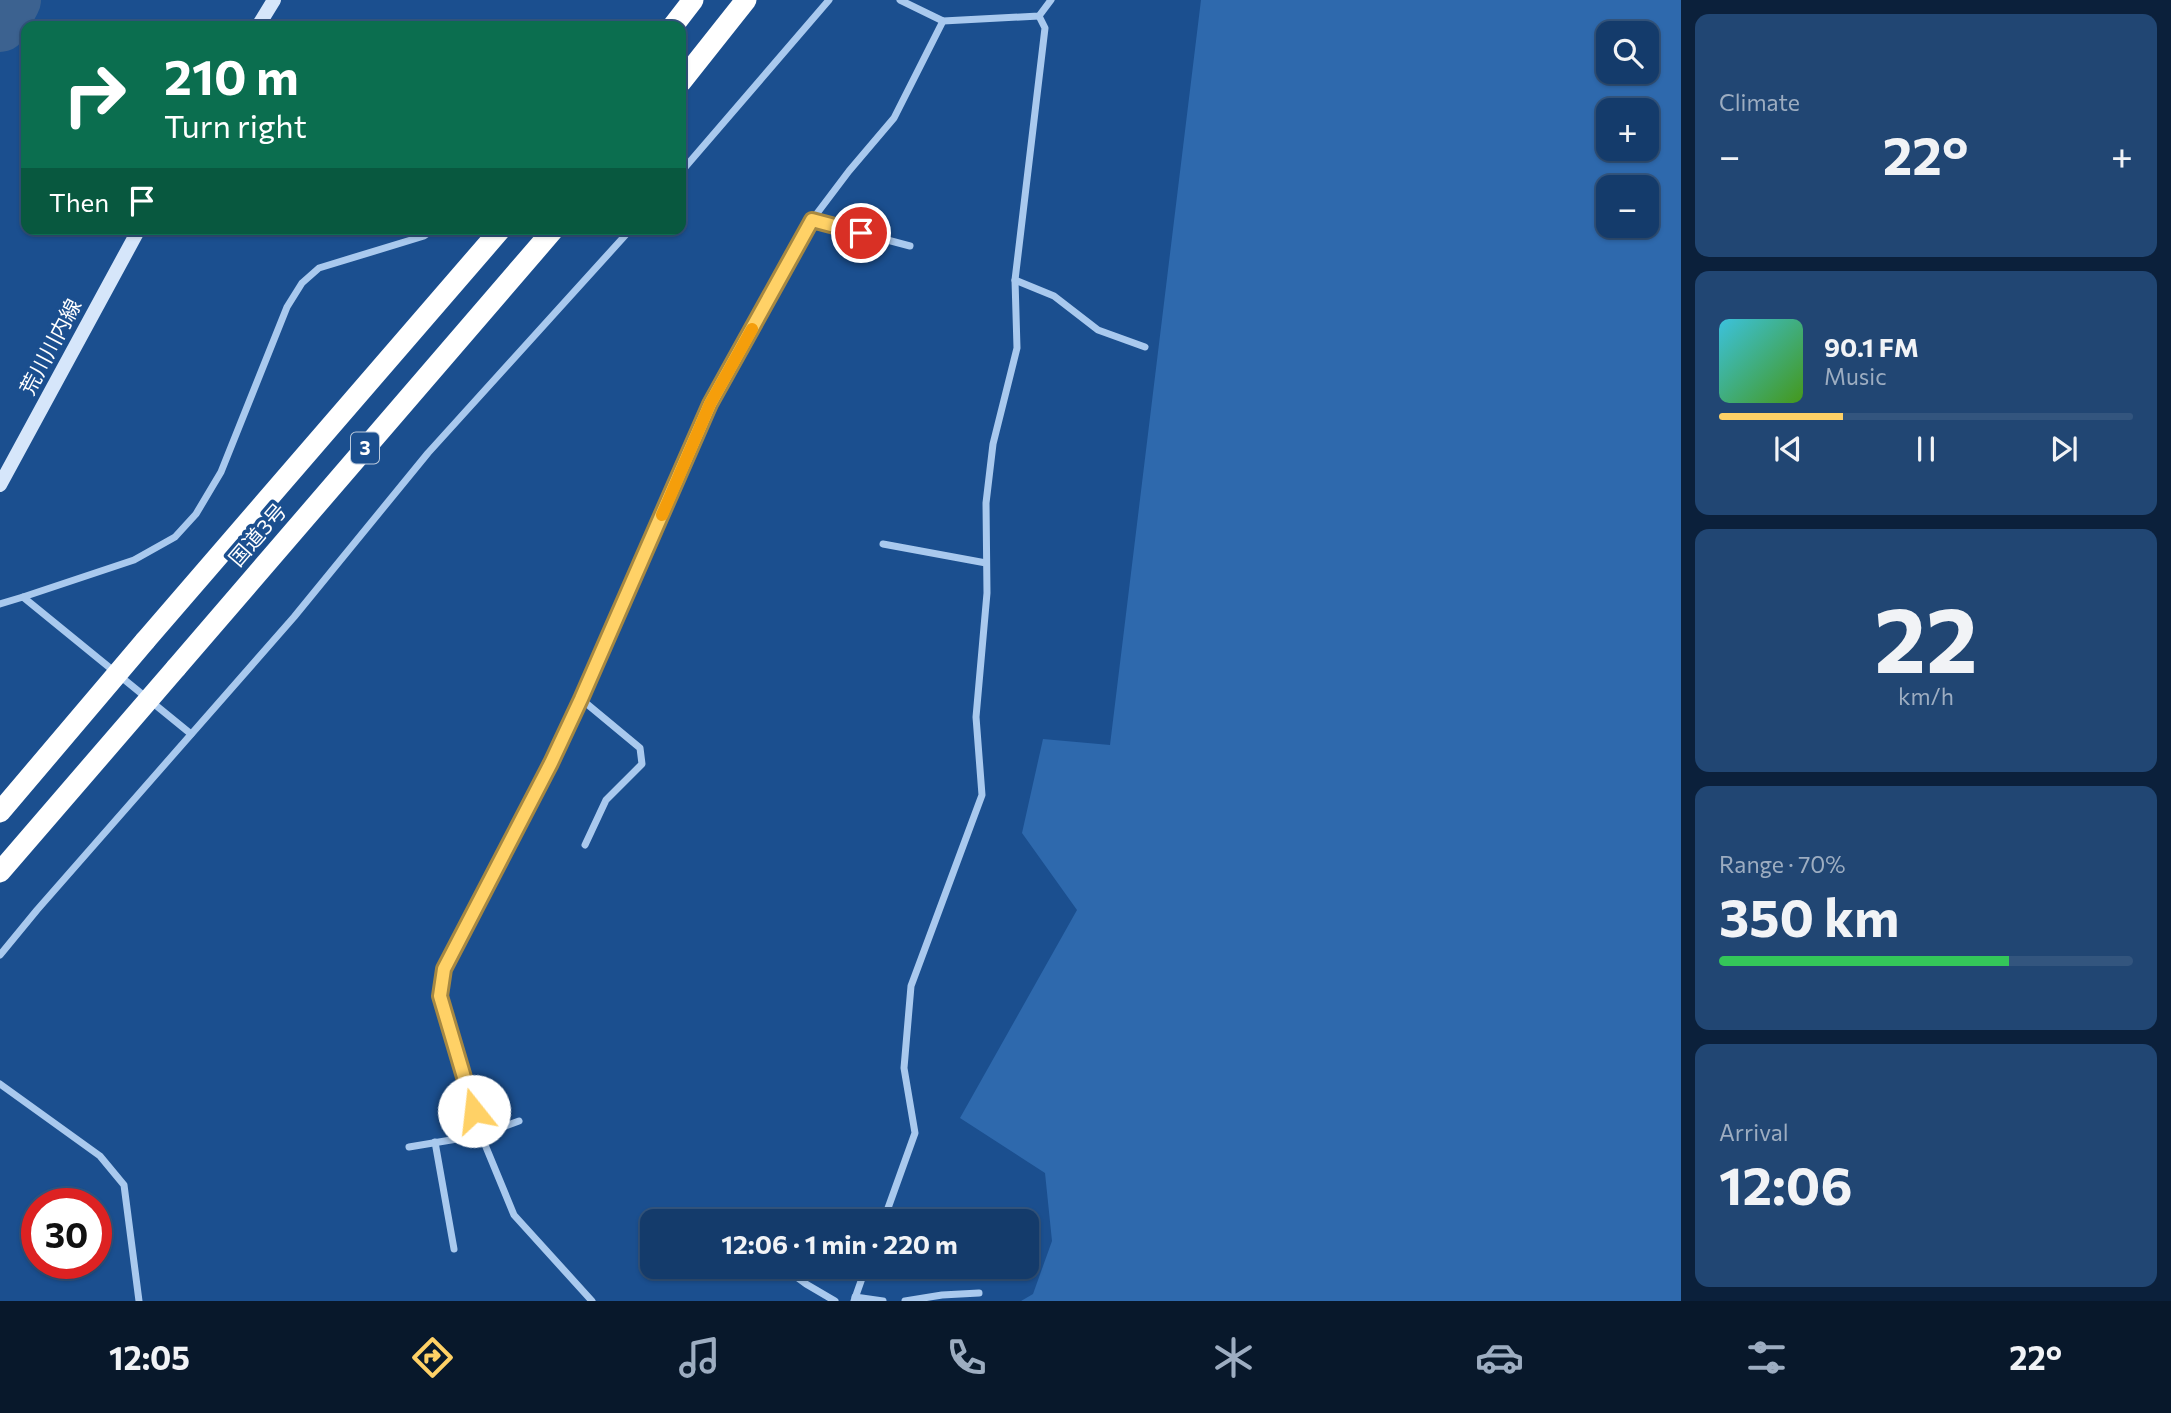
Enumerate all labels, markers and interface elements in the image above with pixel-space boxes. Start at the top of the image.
map controls [1596,21,1659,238]
button: search [1596,21,1659,84]
text: 210 m [164,45,299,105]
icon: right [49,49,140,140]
text: Climate [1719,88,1800,116]
button: + [1596,98,1659,161]
text: Turn right [164,105,307,145]
text: 22° [1883,122,1968,186]
text: − [1719,131,1741,178]
text: + [2111,131,2133,178]
button: − [1596,175,1659,238]
icon: arrive [123,182,161,220]
text: Then [49,186,109,217]
pin [831,203,891,263]
icon: arrive [842,214,880,252]
street label: 荒川川内線 [14,294,85,399]
text: 90.1 FM [1824,331,1919,362]
text: Music [1824,362,1887,390]
icon: previous [1769,430,1807,468]
icon: pause [1907,430,1945,468]
icon: next [2045,430,2083,468]
road number: 3 [351,432,379,463]
street label: 国道3号 [223,498,291,571]
text: 22 [1874,580,1978,692]
text: km/h [1898,682,1954,710]
text: Range · 70% [1719,850,1846,878]
text: 350 km [1719,884,1899,948]
position arrow [437,1074,511,1148]
text: Arrival [1719,1118,1789,1146]
text: 12:06 [1719,1152,1853,1216]
speed limit sign: 30 [21,1188,112,1279]
text: 12:06 · 1 min · 220 m [721,1228,958,1259]
icon: directions [408,1333,457,1382]
icon: music [675,1333,724,1382]
icon: phone [942,1333,991,1382]
icon: climate [1209,1333,1258,1382]
icon: car [1475,1333,1524,1382]
icon: filters [1742,1333,1791,1382]
text: 12:05 [109,1337,190,1377]
text: 22° [2009,1337,2062,1377]

